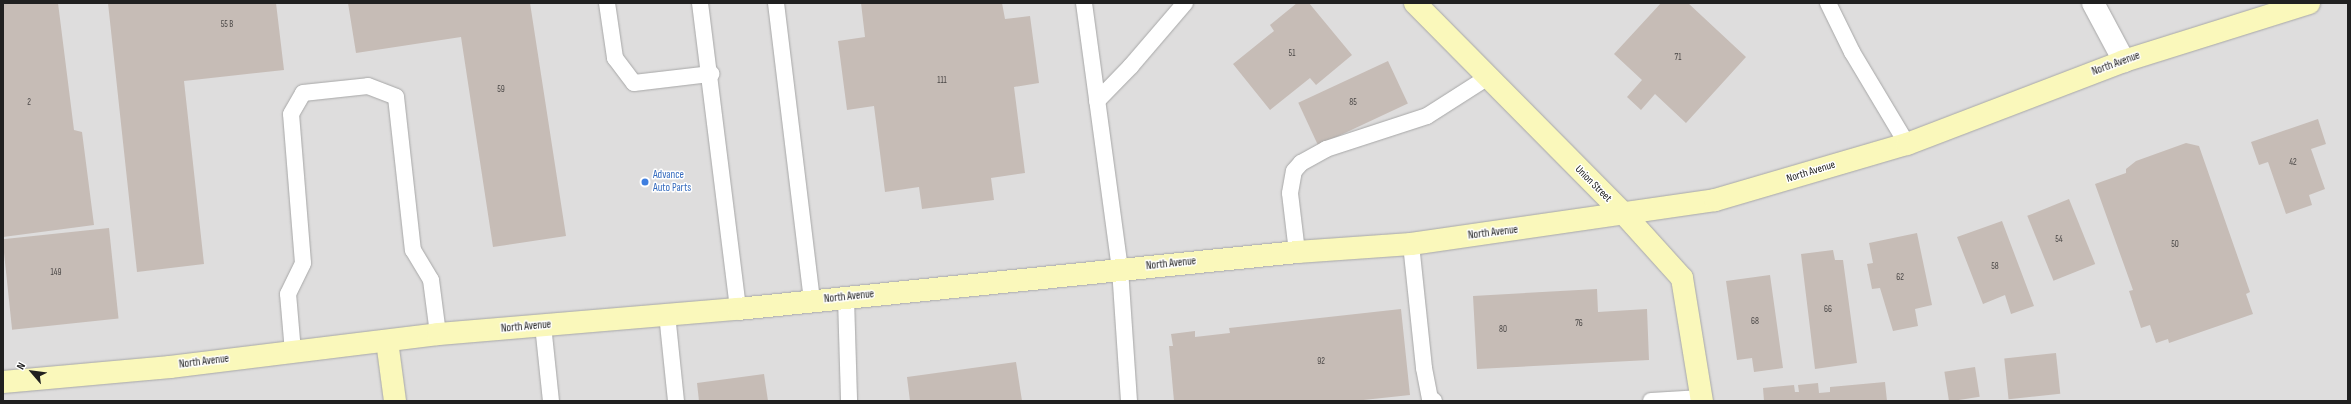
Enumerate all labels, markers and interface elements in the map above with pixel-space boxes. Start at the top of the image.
house number: 55 B [221,20,233,30]
house number: 51 [1289,49,1295,59]
street label: North Avenue [2090,49,2142,79]
house number: 71 [1675,53,1681,63]
house number: 111 [937,76,947,86]
house number: 59 [497,85,505,95]
house number: 2 [27,98,31,108]
house number: 85 [1349,98,1357,108]
street label: North Avenue [1785,158,1837,186]
house number: 42 [2289,158,2297,168]
street label: Union Street [1572,163,1614,205]
place label: Advance Auto Parts [653,169,691,195]
marker: Advance Auto Parts [640,177,650,187]
street label: North Avenue [1467,223,1519,243]
house number: 54 [2055,235,2063,245]
house number: 50 [2171,240,2179,250]
street label: North Avenue [1145,255,1197,273]
house number: 58 [1991,262,1999,272]
house number: 149 [51,268,61,278]
house number: 62 [1896,273,1904,283]
street label: North Avenue [823,288,875,306]
house number: 66 [1824,305,1832,315]
house number: 68 [1751,317,1759,327]
street label: North Avenue [500,318,552,336]
house number: 76 [1575,319,1583,329]
house number: 80 [1499,325,1507,335]
north arrow [12,352,52,392]
street label: North Avenue [178,352,230,372]
house number: 92 [1317,357,1325,367]
text: N [14,360,28,372]

